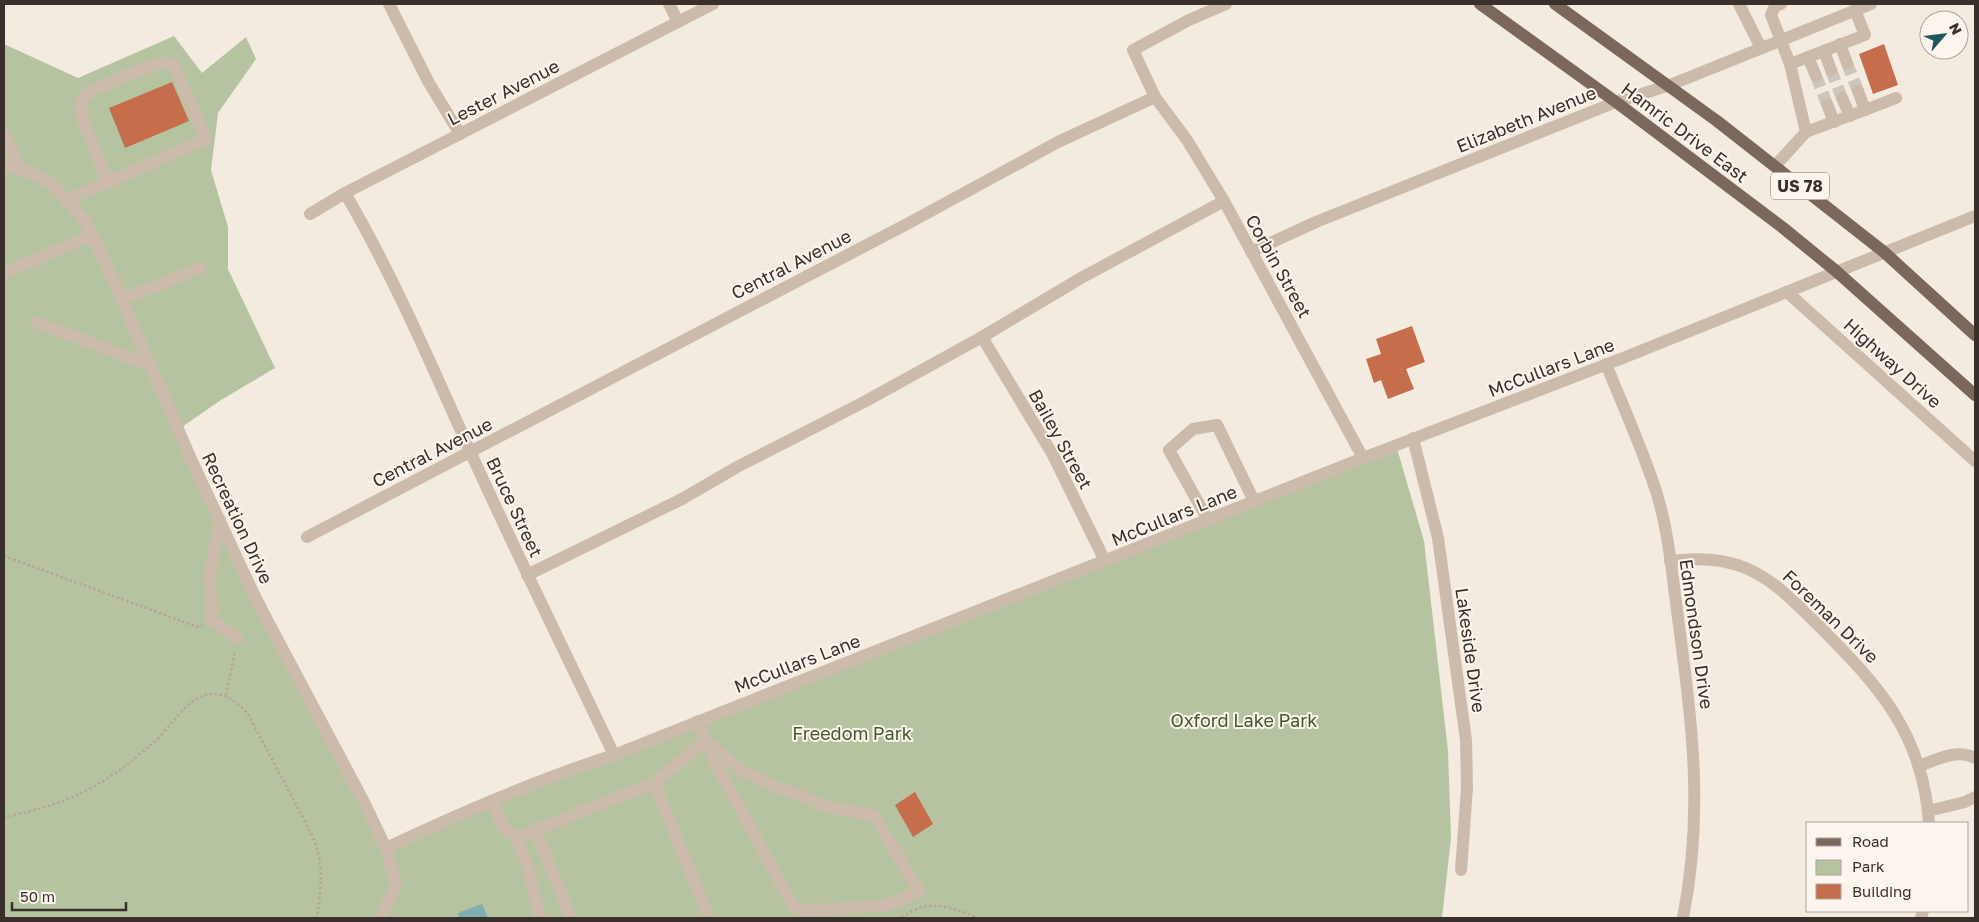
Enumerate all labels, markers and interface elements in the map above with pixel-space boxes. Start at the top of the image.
north arrow [1919,10,1969,60]
text: N [1946,20,1966,37]
street label: Lester Avenue [443,54,563,130]
street label: Hamric Drive East [1617,77,1753,187]
street label: Elizabeth Avenue [1453,81,1599,157]
road number: US 78 [1771,172,1829,200]
street label: Corbin Street [1242,210,1316,322]
street label: Central Avenue [727,224,855,304]
street label: Highway Drive [1840,313,1946,413]
street label: McCullars Lane [1485,333,1617,401]
street label: Bailey Street [1025,385,1097,493]
street label: Central Avenue [368,412,496,492]
street label: Recreation Drive [198,449,278,587]
street label: Bruce Street [482,453,548,561]
street label: McCullars Lane [1108,480,1240,550]
street label: Edmondson Drive [1676,558,1718,710]
street label: Foreman Drive [1778,565,1884,667]
street label: Lakeside Drive [1451,586,1491,714]
street label: McCullars Lane [731,629,863,697]
park label: Oxford Lake Park [1171,709,1317,731]
park label: Freedom Park [792,722,912,744]
legend [1806,822,1969,912]
text: Road [1852,832,1889,850]
text: Park [1852,857,1885,875]
scale bar [12,880,126,912]
text: Building [1852,882,1912,900]
text: 50 m [20,887,55,905]

